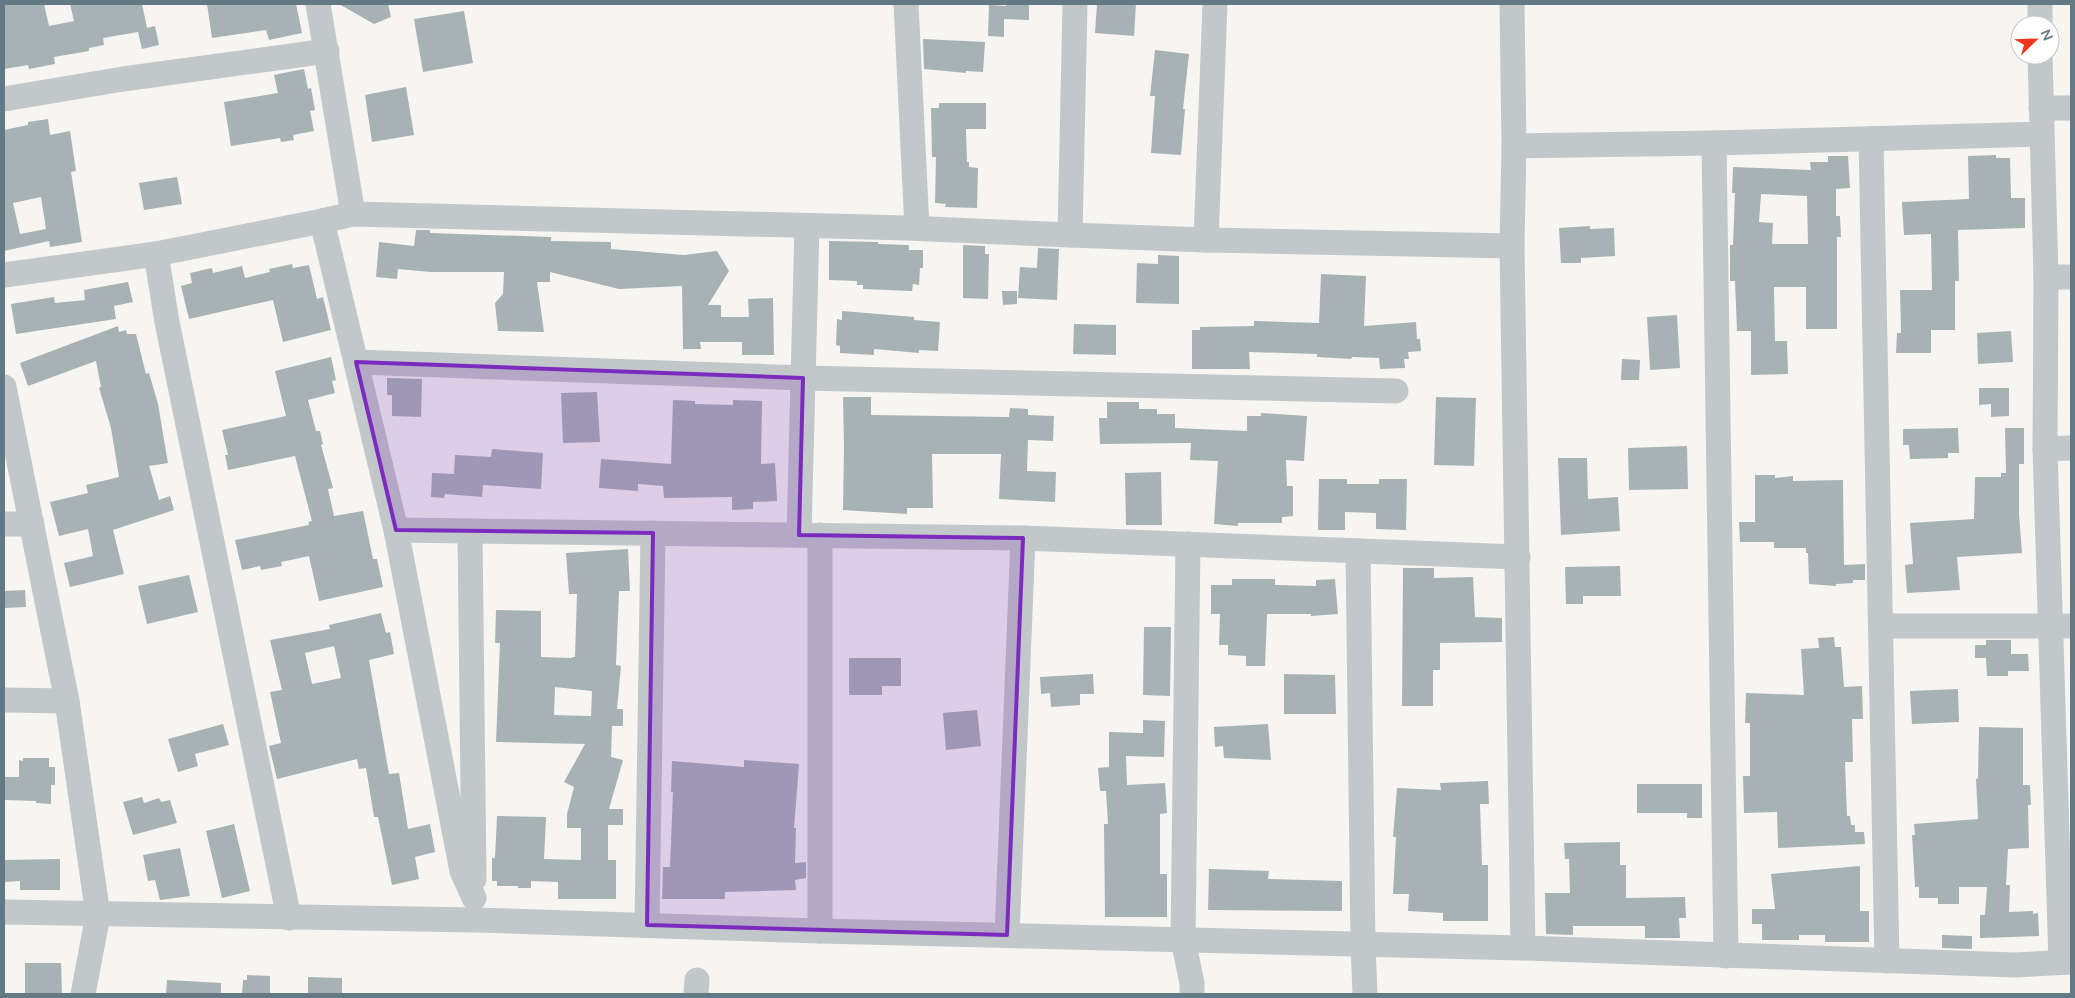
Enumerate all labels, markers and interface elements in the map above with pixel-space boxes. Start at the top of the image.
north arrow [2010,15,2060,65]
text: N [2037,27,2057,43]

